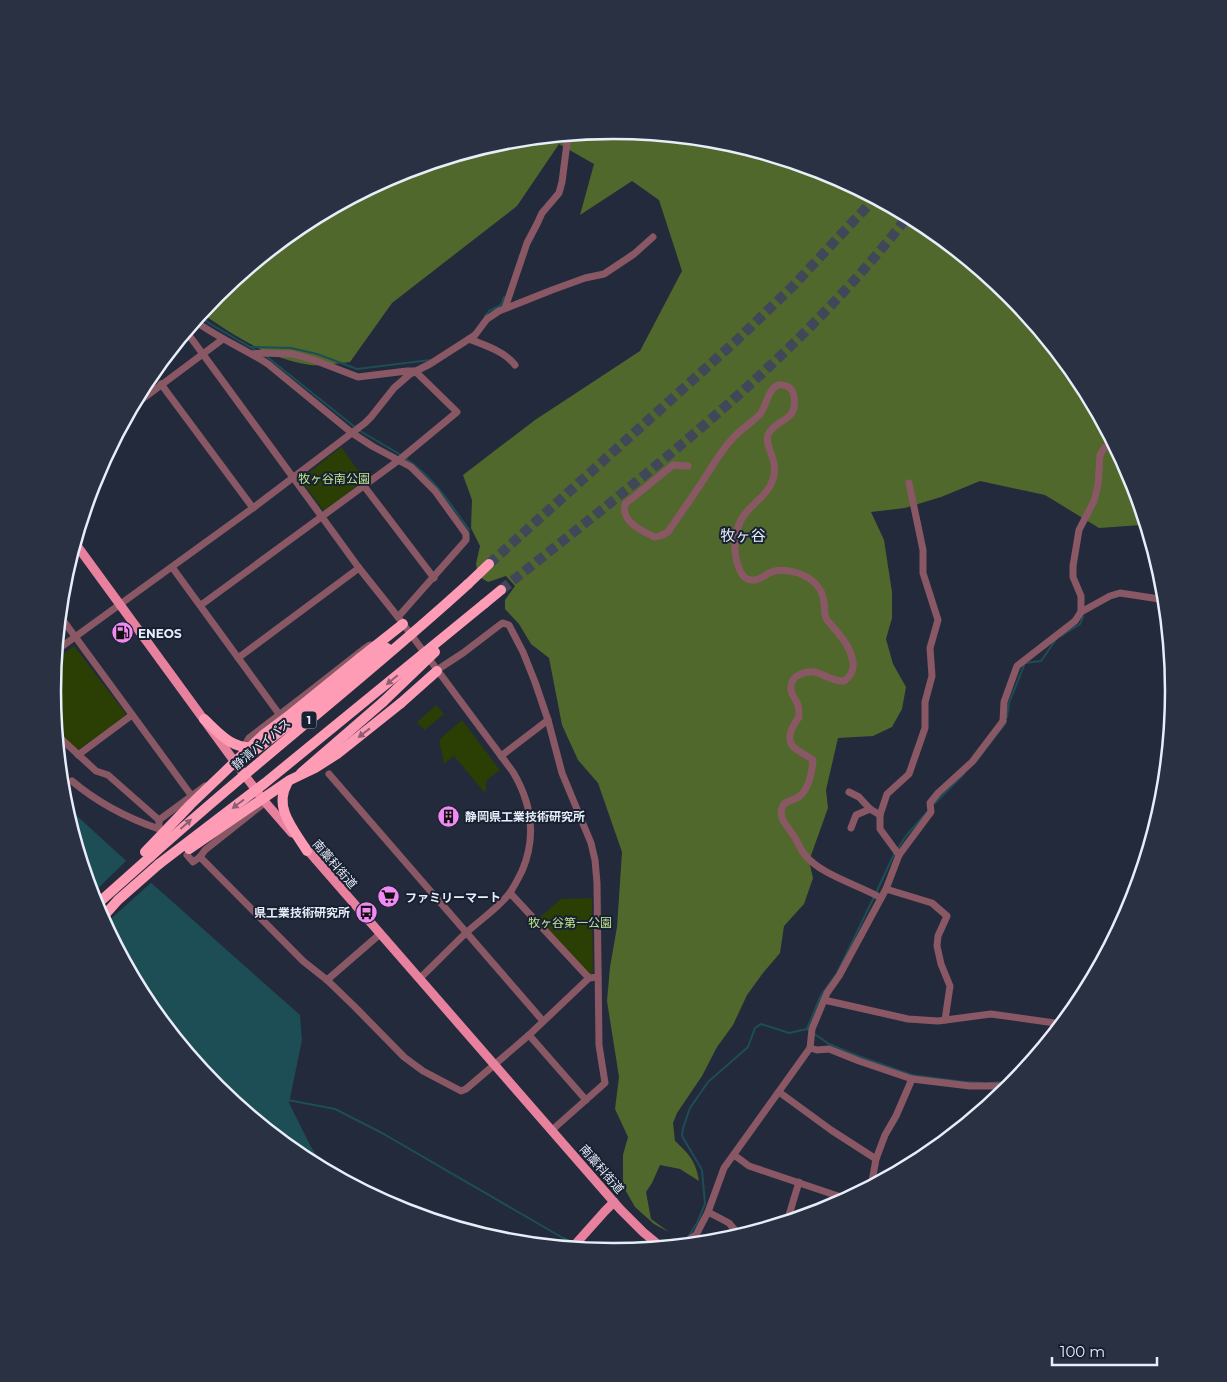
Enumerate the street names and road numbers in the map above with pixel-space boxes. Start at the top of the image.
road number: 1 [302,712,316,728]
street label: 静清バイパス [229,715,293,773]
street label: 南藁科街道 [310,836,360,892]
street label: 南藁科街道 [577,1141,627,1197]

